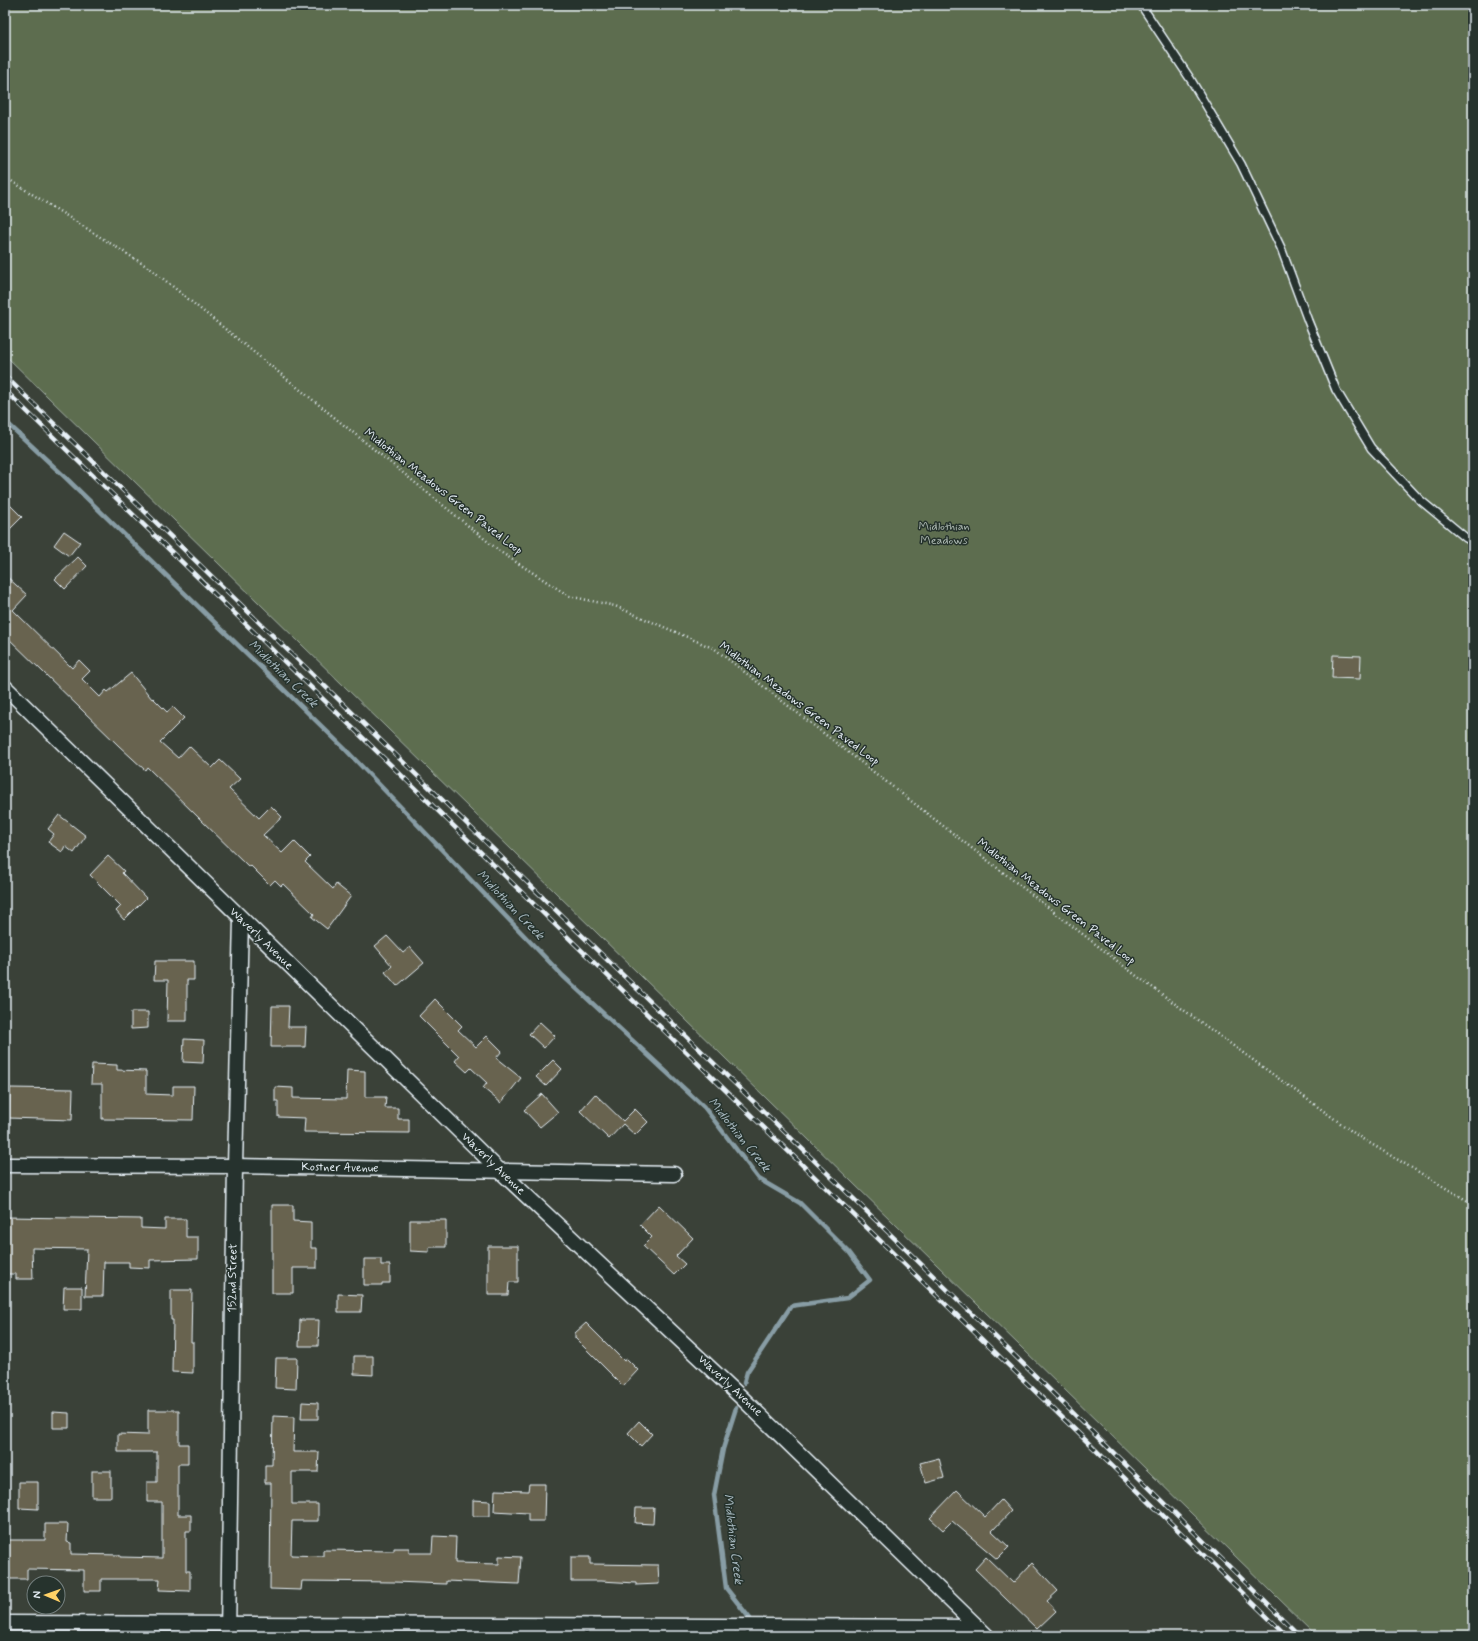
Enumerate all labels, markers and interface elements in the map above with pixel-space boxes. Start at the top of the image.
street label: Midlothian Meadows Green Paved Loop [361,425,526,559]
park label: Midlothian Meadows [918,519,970,549]
water label: Midlothian Creek [244,636,323,713]
street label: Midlothian Meadows Green Paved Loop [716,638,883,770]
street label: Midlothian Meadows Green Paved Loop [974,835,1139,969]
water label: Midlothian Creek [472,866,549,945]
street label: Waverly Avenue [226,904,297,974]
water label: Midlothian Creek [704,1094,775,1177]
street label: Waverly Avenue [458,1129,529,1199]
street label: Kostner Avenue [301,1159,379,1177]
street label: 152nd Street [224,1243,242,1313]
street label: Waverly Avenue [694,1352,766,1420]
water label: Midlothian Creek [719,1493,747,1587]
north arrow [26,1575,66,1615]
text: N [30,1591,44,1599]

